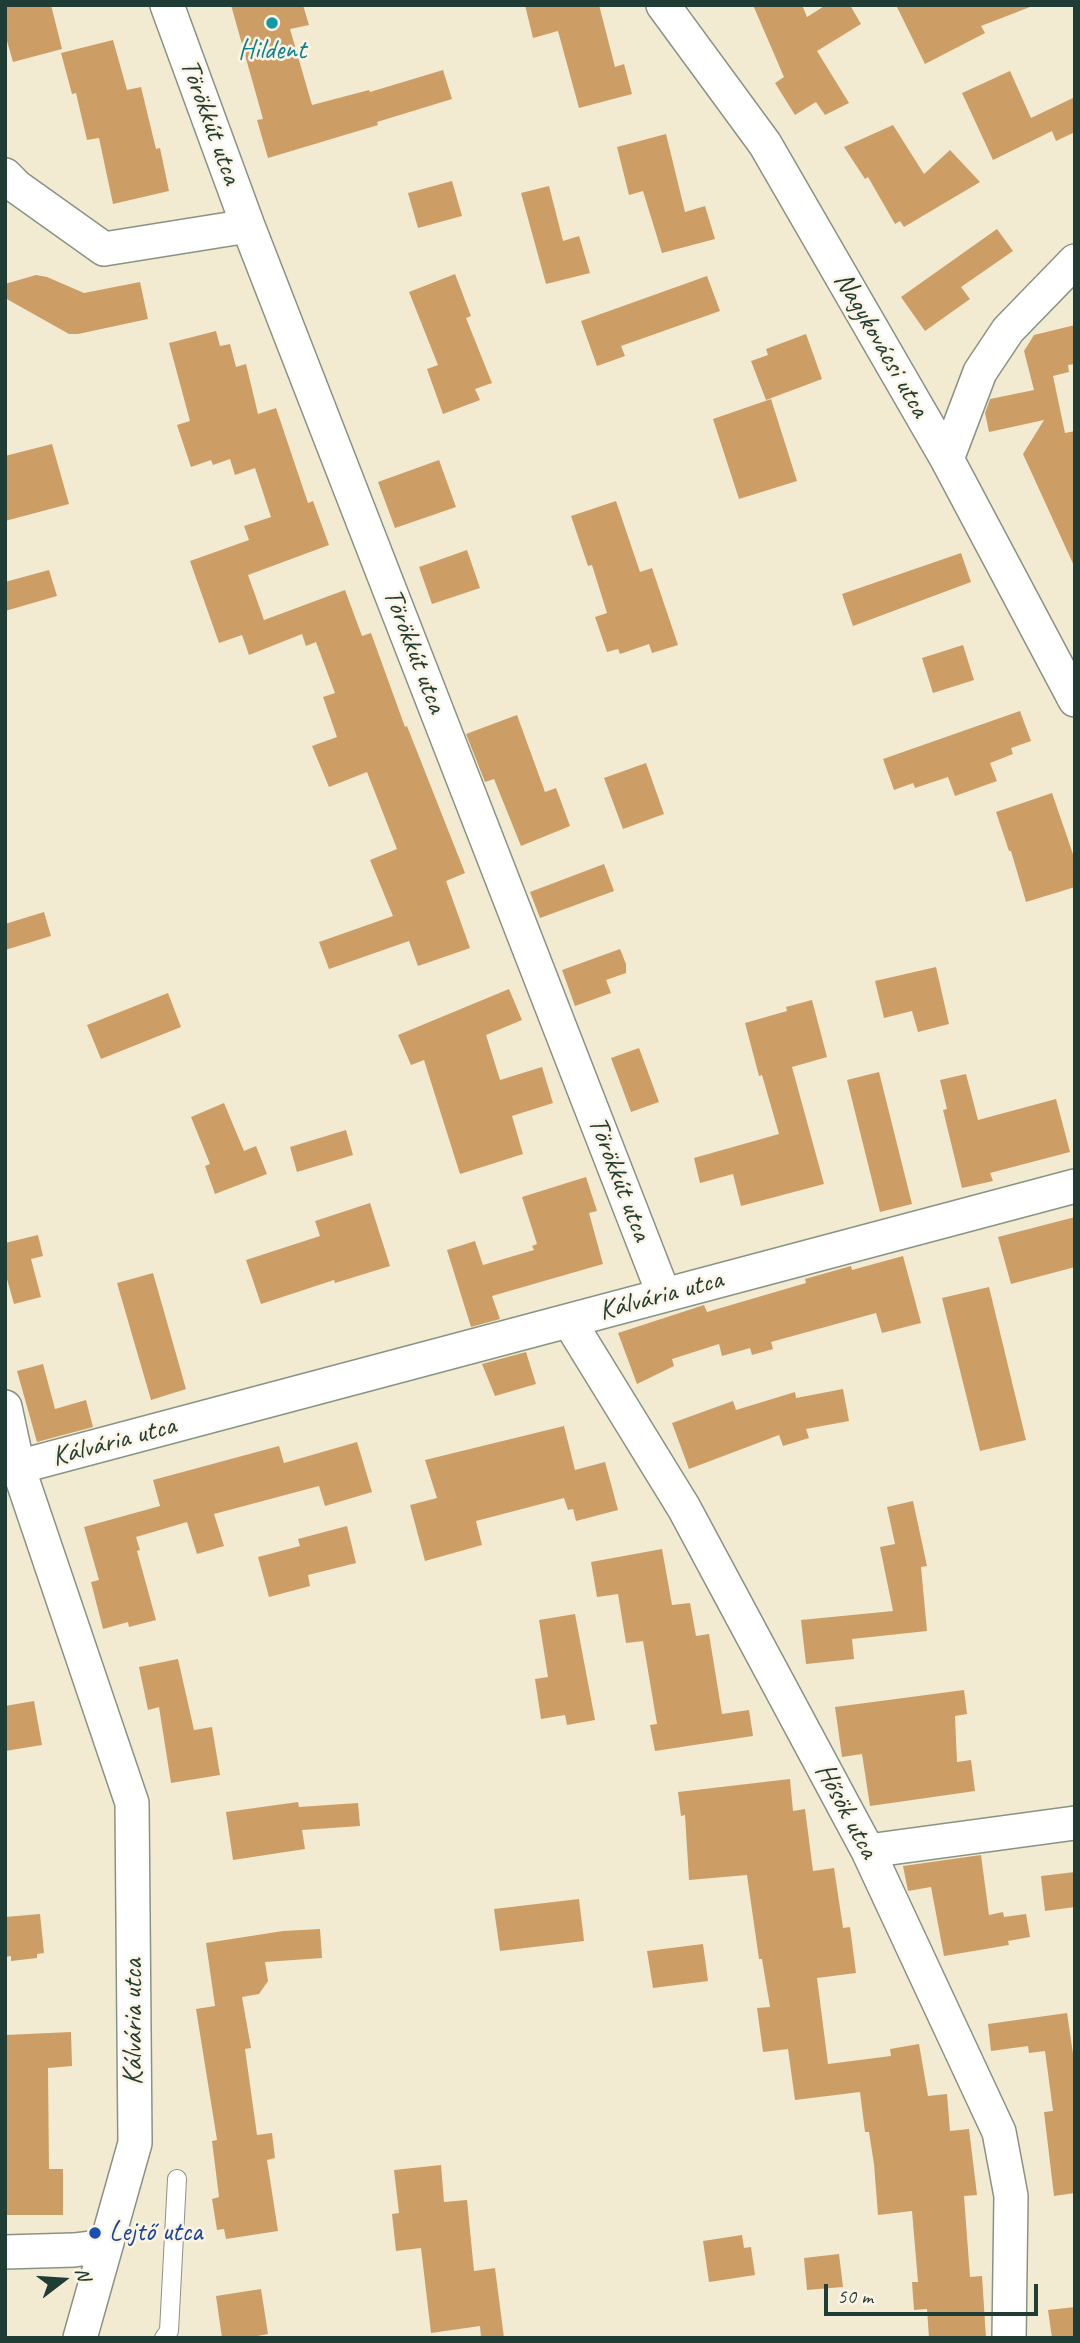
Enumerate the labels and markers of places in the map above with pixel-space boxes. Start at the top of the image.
marker: Hildent [264,15,280,31]
place label: Hildent [238,34,306,68]
place label: Lejtő utca [109,2216,202,2250]
marker: Lejtő utca [87,2225,103,2241]

